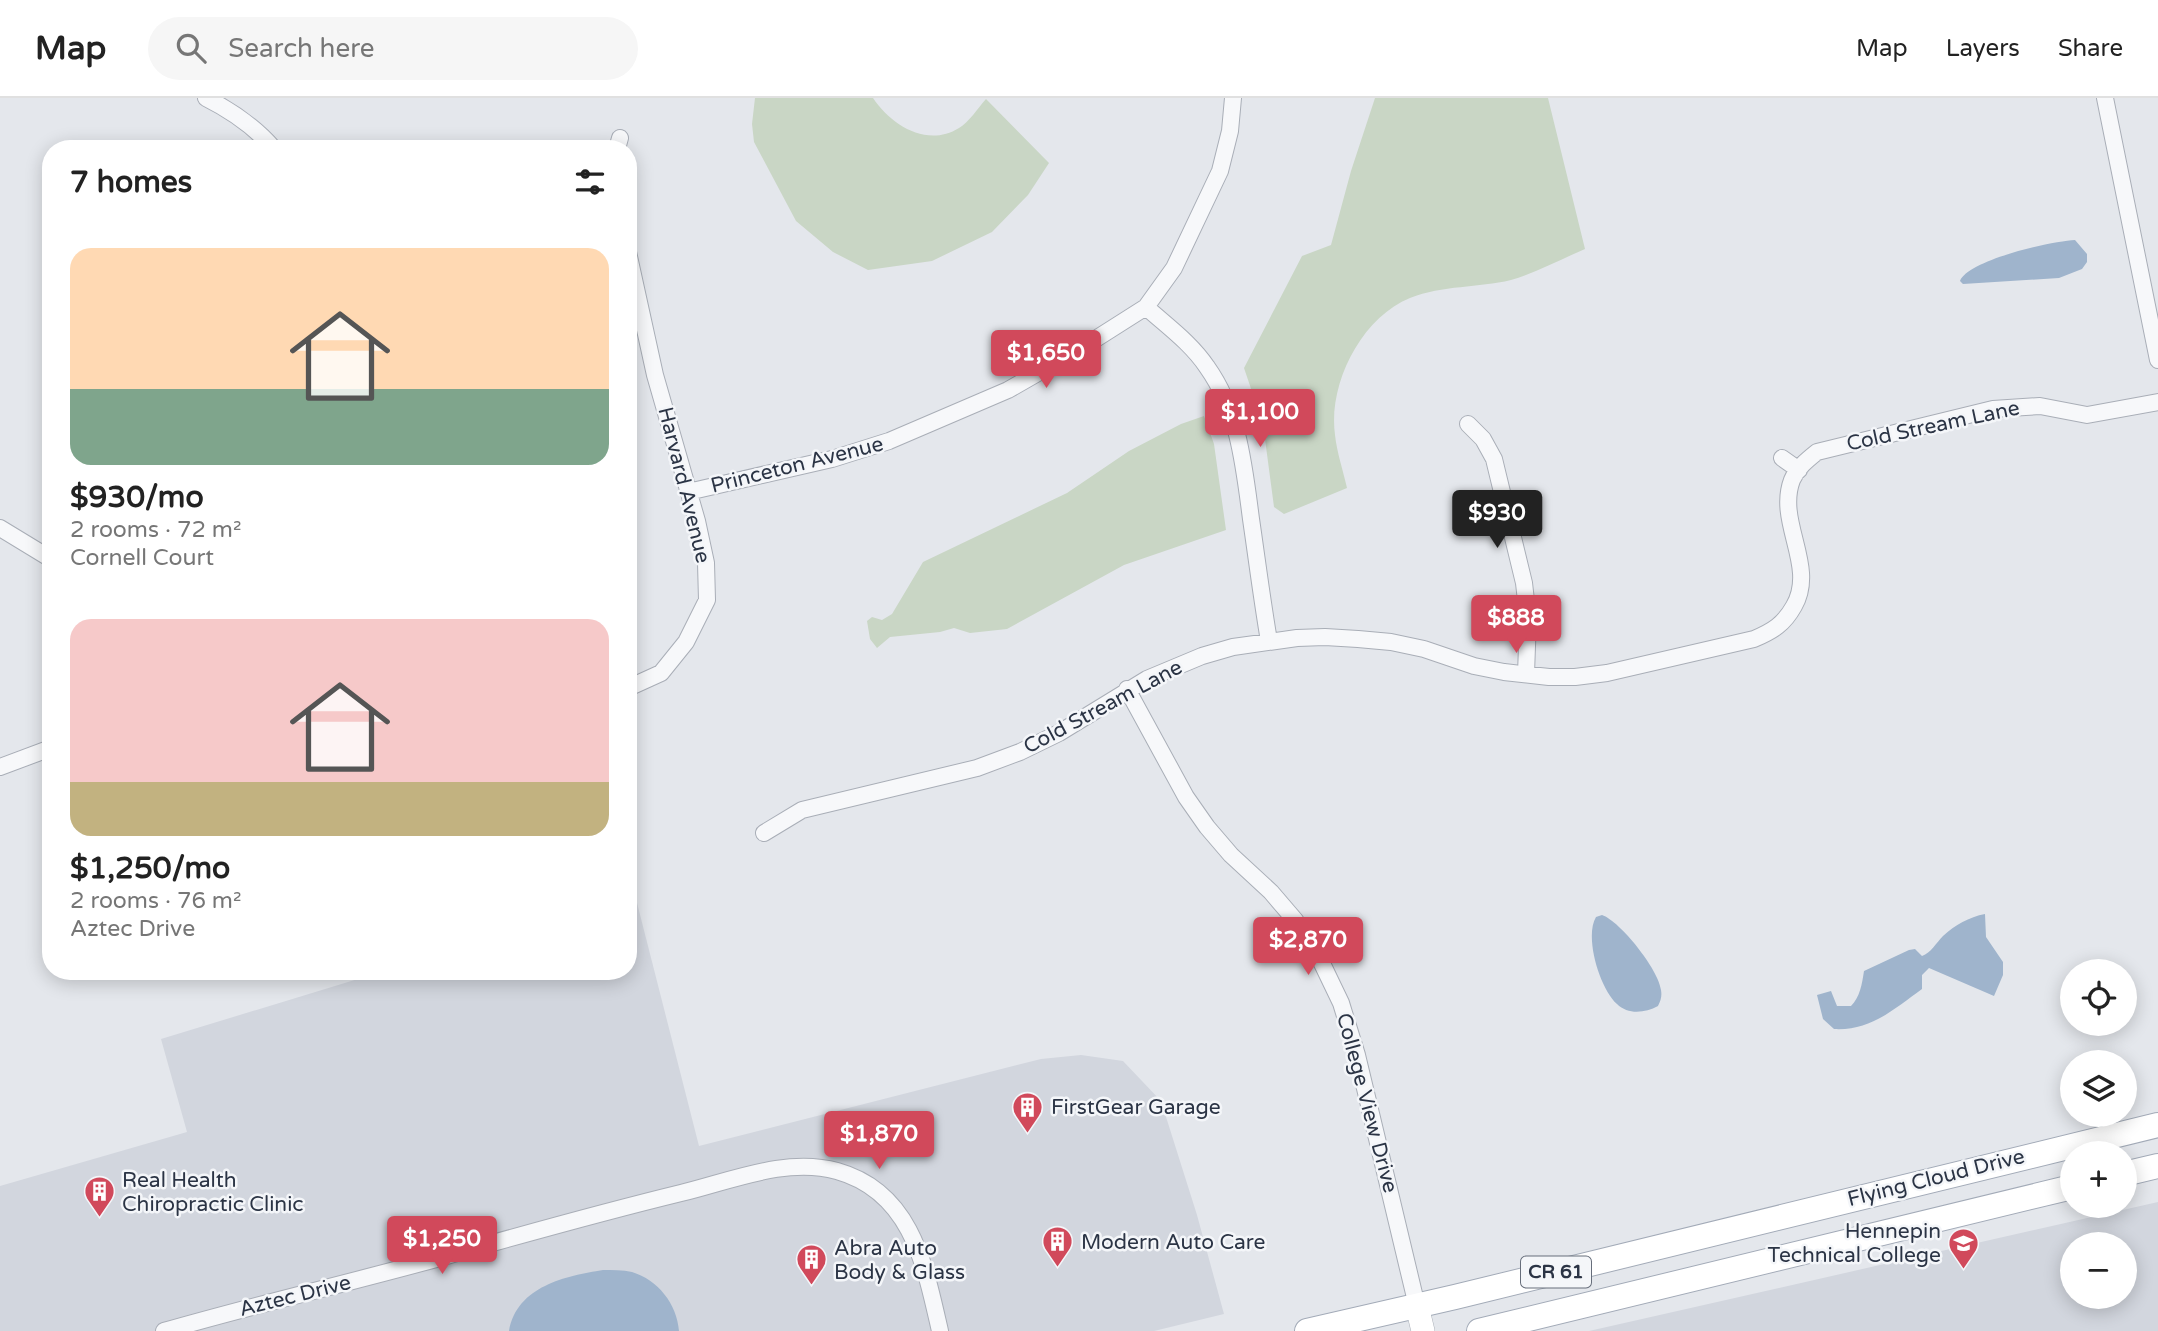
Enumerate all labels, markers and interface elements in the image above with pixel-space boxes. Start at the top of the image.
search box [148,17,638,80]
text: Map [35,29,106,68]
icon: search [172,29,210,67]
text: Search here [228,33,374,64]
text: Map [1856,34,1908,63]
text: Layers [1946,34,2020,63]
text: Share [2058,34,2123,63]
icon: filters [571,163,609,201]
text: 7 homes [70,164,192,201]
icon: home [277,293,403,419]
pin: $1,650 [989,330,1103,390]
text: $1,650 [1007,339,1085,367]
pin: $1,100 [1203,390,1317,449]
street label: Cold Stream Lane [1844,395,2022,457]
text: $1,100 [1221,398,1299,426]
street label: Harvard Avenue [653,404,716,566]
street label: Princeton Avenue [708,431,886,499]
text: $930/mo [70,479,204,516]
pin: $930 [1456,490,1538,550]
text: $930 [1468,499,1526,527]
text: 2 rooms · 72 m² [70,516,241,544]
text: Cornell Court [70,544,214,572]
pin: $888 [1475,596,1557,655]
text: $888 [1487,604,1545,632]
street label: Cold Stream Lane [1019,655,1187,759]
icon: home [277,664,403,790]
text: $1,250/mo [70,850,230,887]
text: 2 rooms · 76 m² [70,887,241,915]
text: Aztec Drive [70,915,195,943]
pin: $2,870 [1251,918,1365,977]
text: $2,870 [1269,926,1347,954]
map controls [2060,959,2137,1309]
button: locate [2060,959,2137,1036]
street label: College View Drive [1331,1010,1403,1196]
button: layers [2060,1050,2137,1127]
building icon: FirstGear Garage [1011,1090,1045,1134]
place label: FirstGear Garage [1051,1095,1221,1120]
pin: $1,870 [822,1112,936,1171]
text: $1,870 [840,1120,918,1148]
button: + [2060,1141,2137,1218]
street label: Flying Cloud Drive [1845,1144,2027,1212]
place label: Real Health Chiropractic Clinic [122,1168,304,1217]
building icon: Real Health Chiropractic Clinic [82,1175,116,1219]
pin: $1,250 [385,1216,499,1276]
place label: Hennepin Technical College [1767,1219,1941,1268]
text: $1,250 [403,1225,481,1253]
building icon: Modern Auto Care [1041,1225,1075,1269]
school or university icon: Hennepin Technical College [1947,1226,1981,1270]
place label: Modern Auto Care [1081,1230,1266,1255]
button: − [2060,1232,2137,1309]
place label: Abra Auto Body & Glass [834,1236,965,1285]
building icon: Abra Auto Body & Glass [794,1243,828,1287]
road number: CR 61 [1521,1256,1591,1288]
street label: Aztec Drive [237,1270,354,1322]

